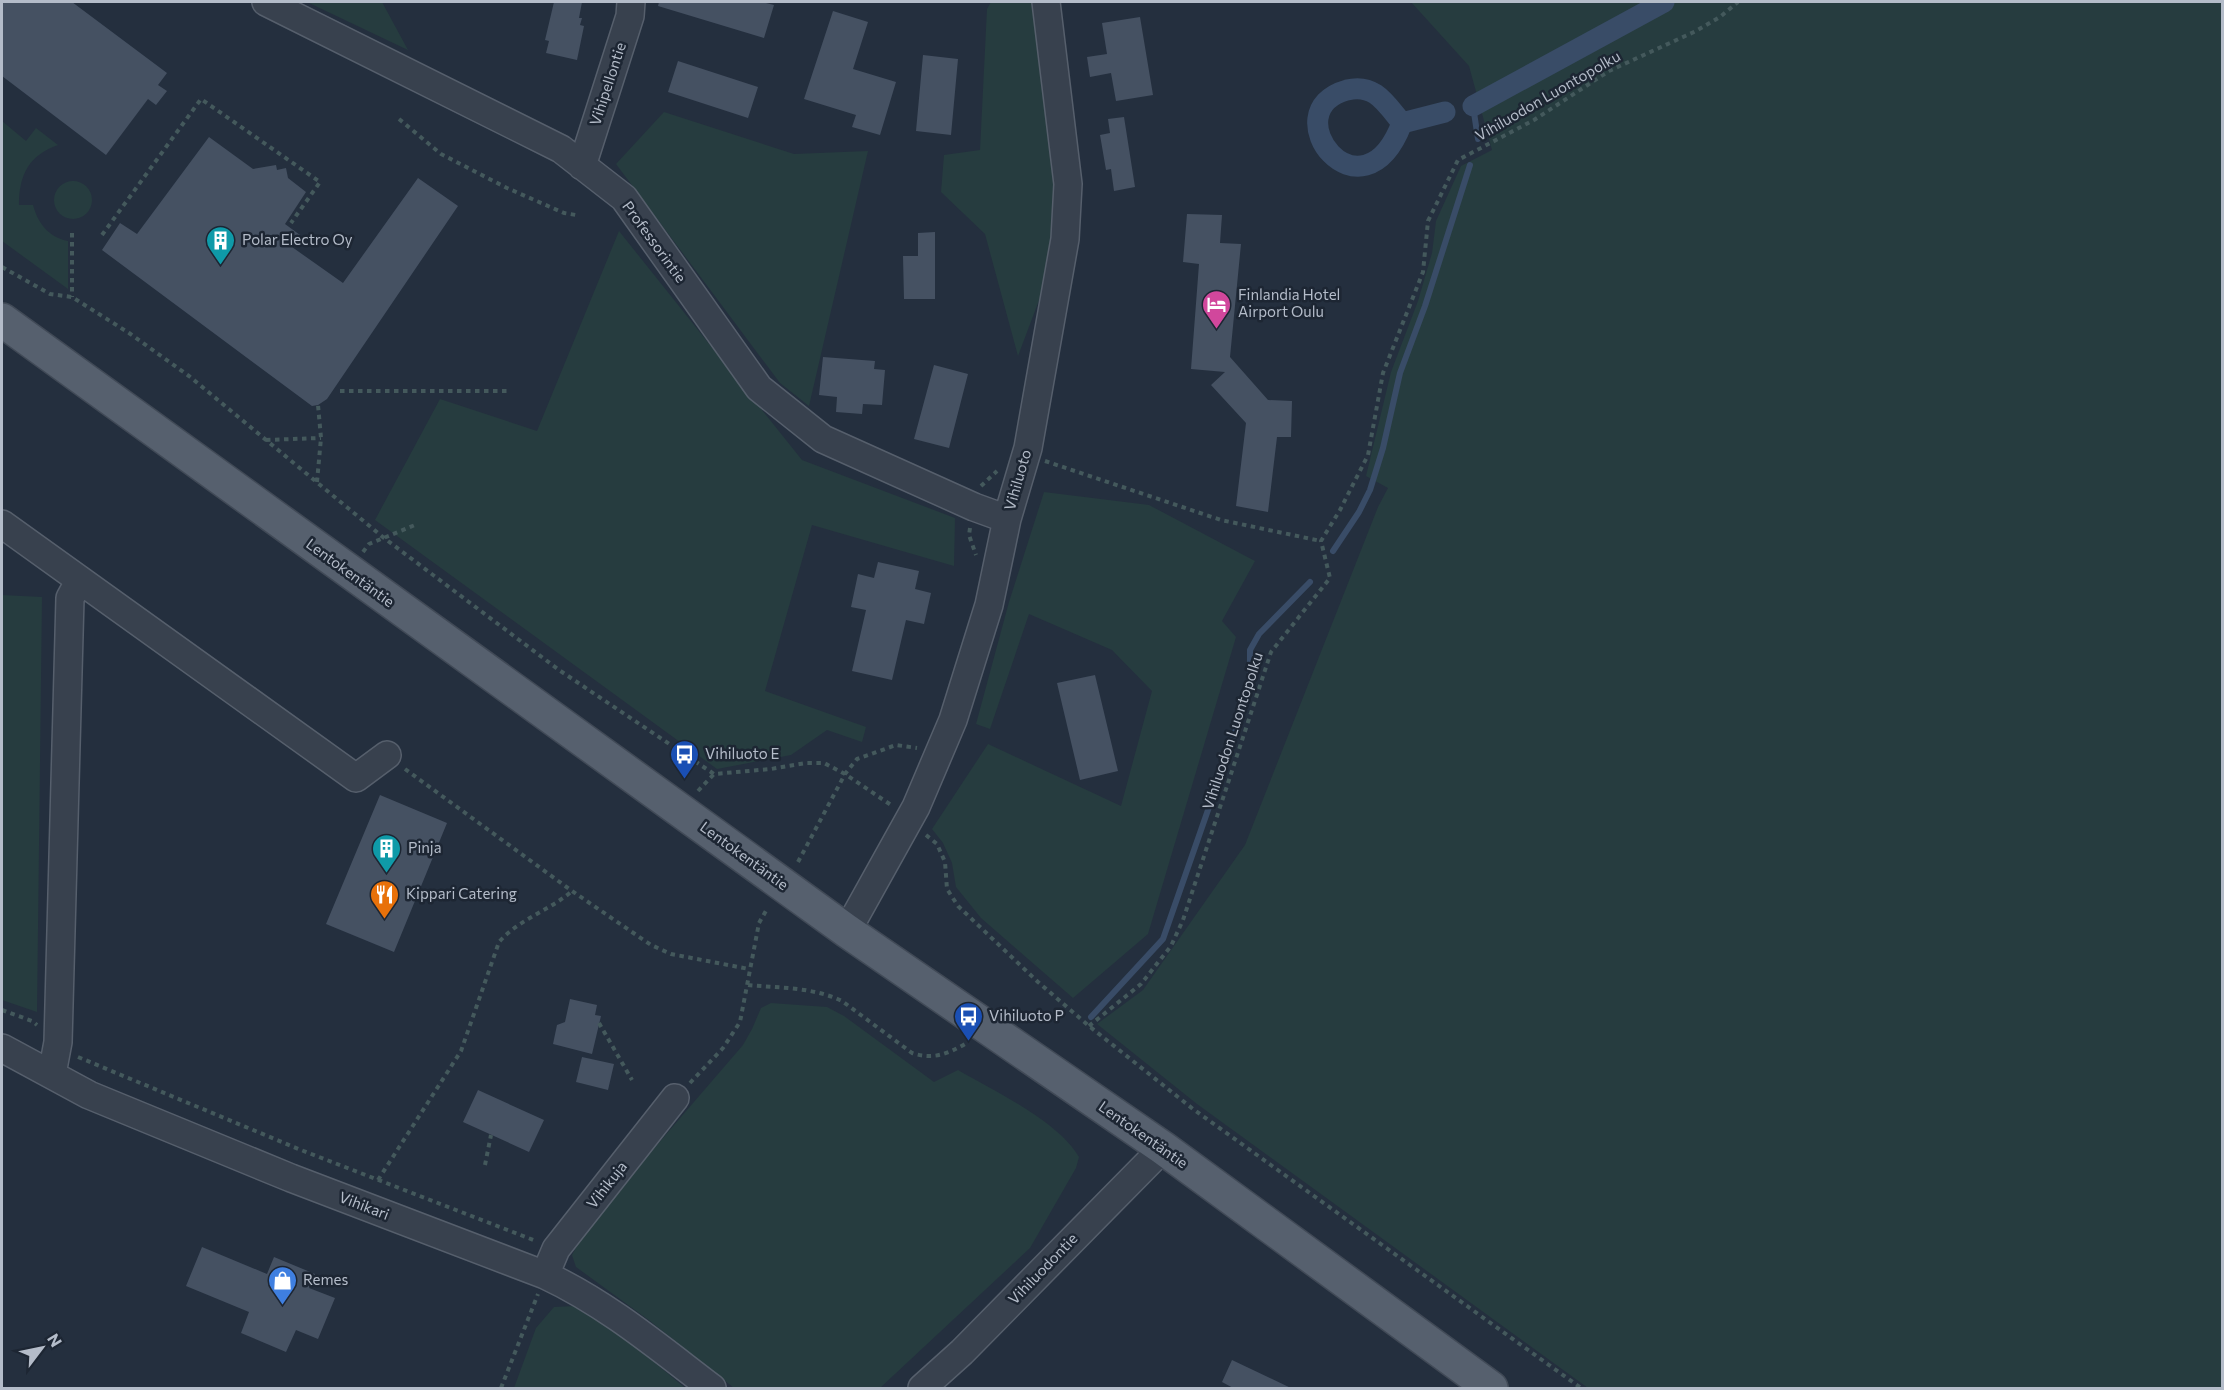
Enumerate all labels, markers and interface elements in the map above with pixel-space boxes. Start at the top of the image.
street label: Vihipellontie [585,40,629,128]
street label: Vihiluodon Luontopolku [1472,46,1623,144]
street label: Professorintie [619,197,690,286]
building icon: Polar Electro Oy [205,224,237,266]
place label: Polar Electro Oy [242,230,353,248]
place label: Finlandia Hotel Airport Oulu [1238,285,1340,320]
hotel icon: Finlandia Hotel Airport Oulu [1201,288,1233,330]
street label: Vihiluoto [1000,447,1034,512]
street label: Lentokentäntie [303,534,398,610]
street label: Vihiluodon Luontopolku [1198,650,1266,812]
bus stop icon: Vihiluoto E [668,738,700,780]
place label: Vihiluoto E [705,744,780,762]
street label: Lentokentäntie [697,817,792,893]
building icon: Pinja [371,832,403,874]
place label: Pinja [408,838,442,856]
restaurant icon: Kippari Catering [369,878,401,920]
place label: Kippari Catering [406,884,517,902]
bus stop icon: Vihiluoto P [952,1000,984,1042]
place label: Vihiluoto P [989,1006,1064,1024]
street label: Lentokentäntie [1095,1097,1192,1172]
street label: Vihikuja [582,1157,630,1212]
street label: Vihikari [337,1187,392,1223]
street label: Vihiluodontie [1004,1229,1081,1308]
shop icon: Remes [266,1264,298,1306]
place label: Remes [303,1270,348,1288]
north arrow [12,1318,72,1378]
text: N [44,1330,66,1350]

